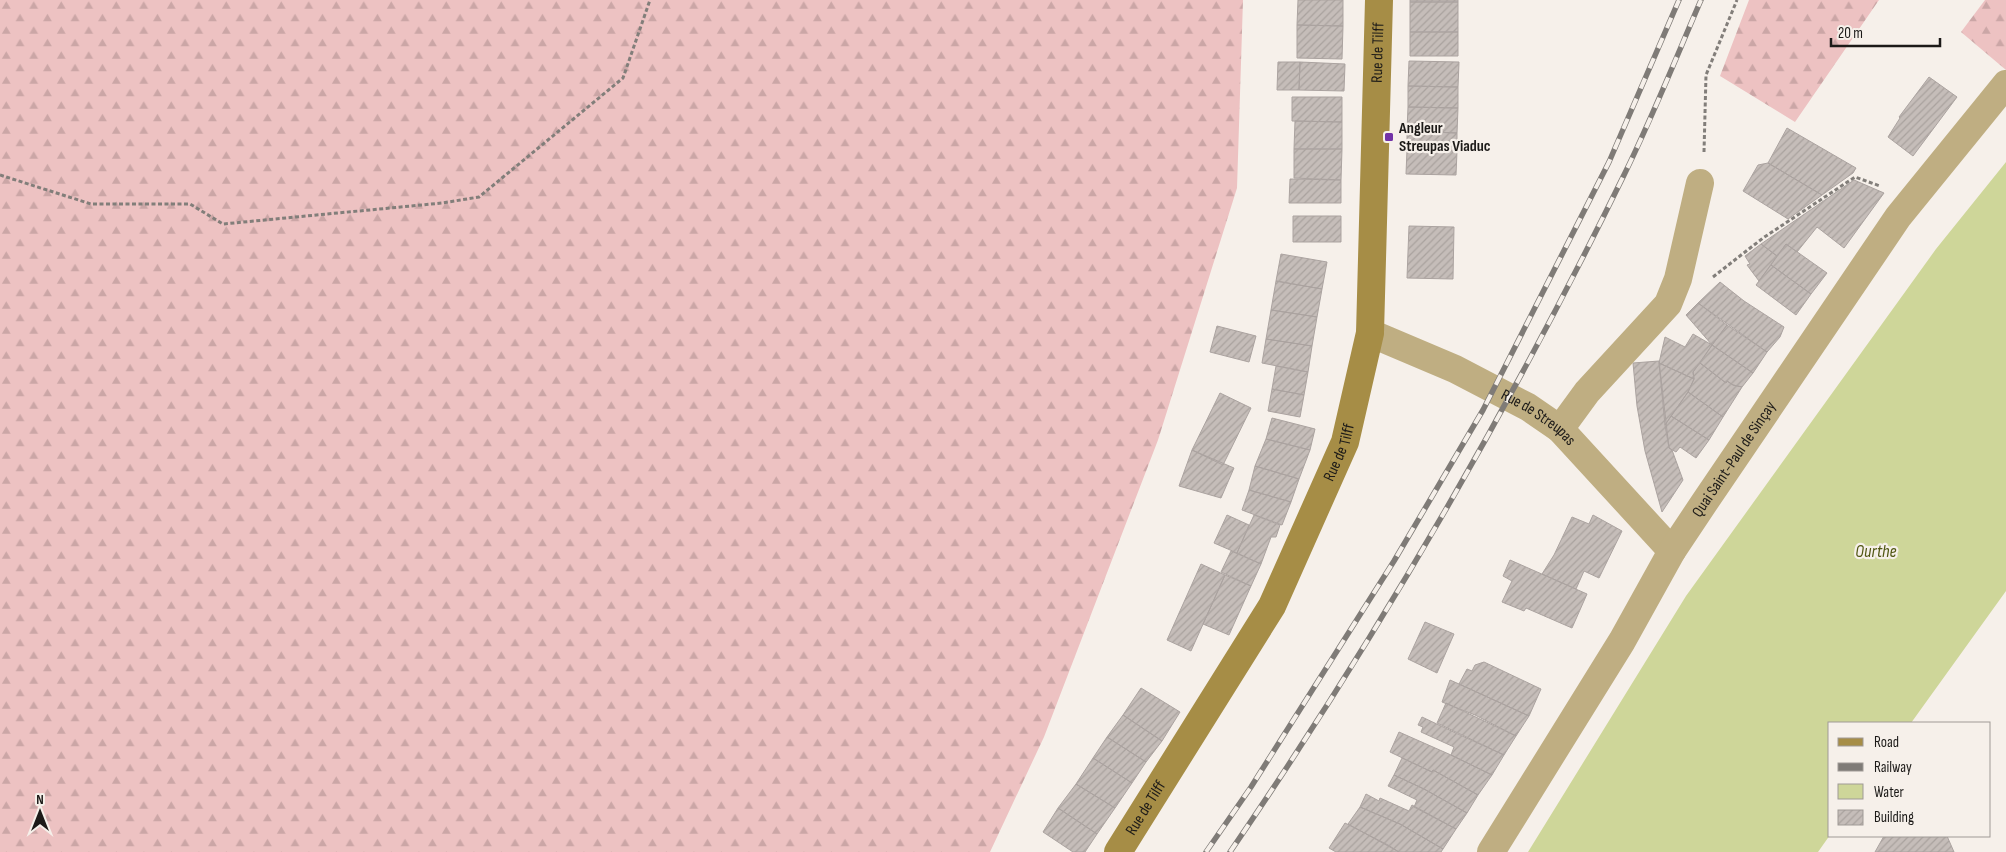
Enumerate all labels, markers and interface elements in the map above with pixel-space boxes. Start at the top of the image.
scale bar [1831,15,1940,47]
street label: Rue de Tilff [1367,21,1388,83]
text: 20 m [1838,24,1863,43]
place label: Angleur Streupas Viaduc [1398,119,1491,156]
marker: Angleur Streupas Viaduc [1383,131,1395,143]
street label: Rue de Streupas [1498,385,1580,449]
street label: Quai Saint-Paul de Sinçay [1688,398,1780,521]
street label: Rue de Tilff [1319,421,1359,484]
water label: Ourthe [1855,541,1897,562]
legend [1828,722,1991,837]
text: Road [1874,733,1899,752]
text: Railway [1874,758,1912,777]
street label: Rue de Tilff [1122,777,1170,839]
text: Water [1874,783,1905,802]
north arrow [15,787,65,837]
text: N [36,791,44,808]
text: Building [1874,808,1914,827]

